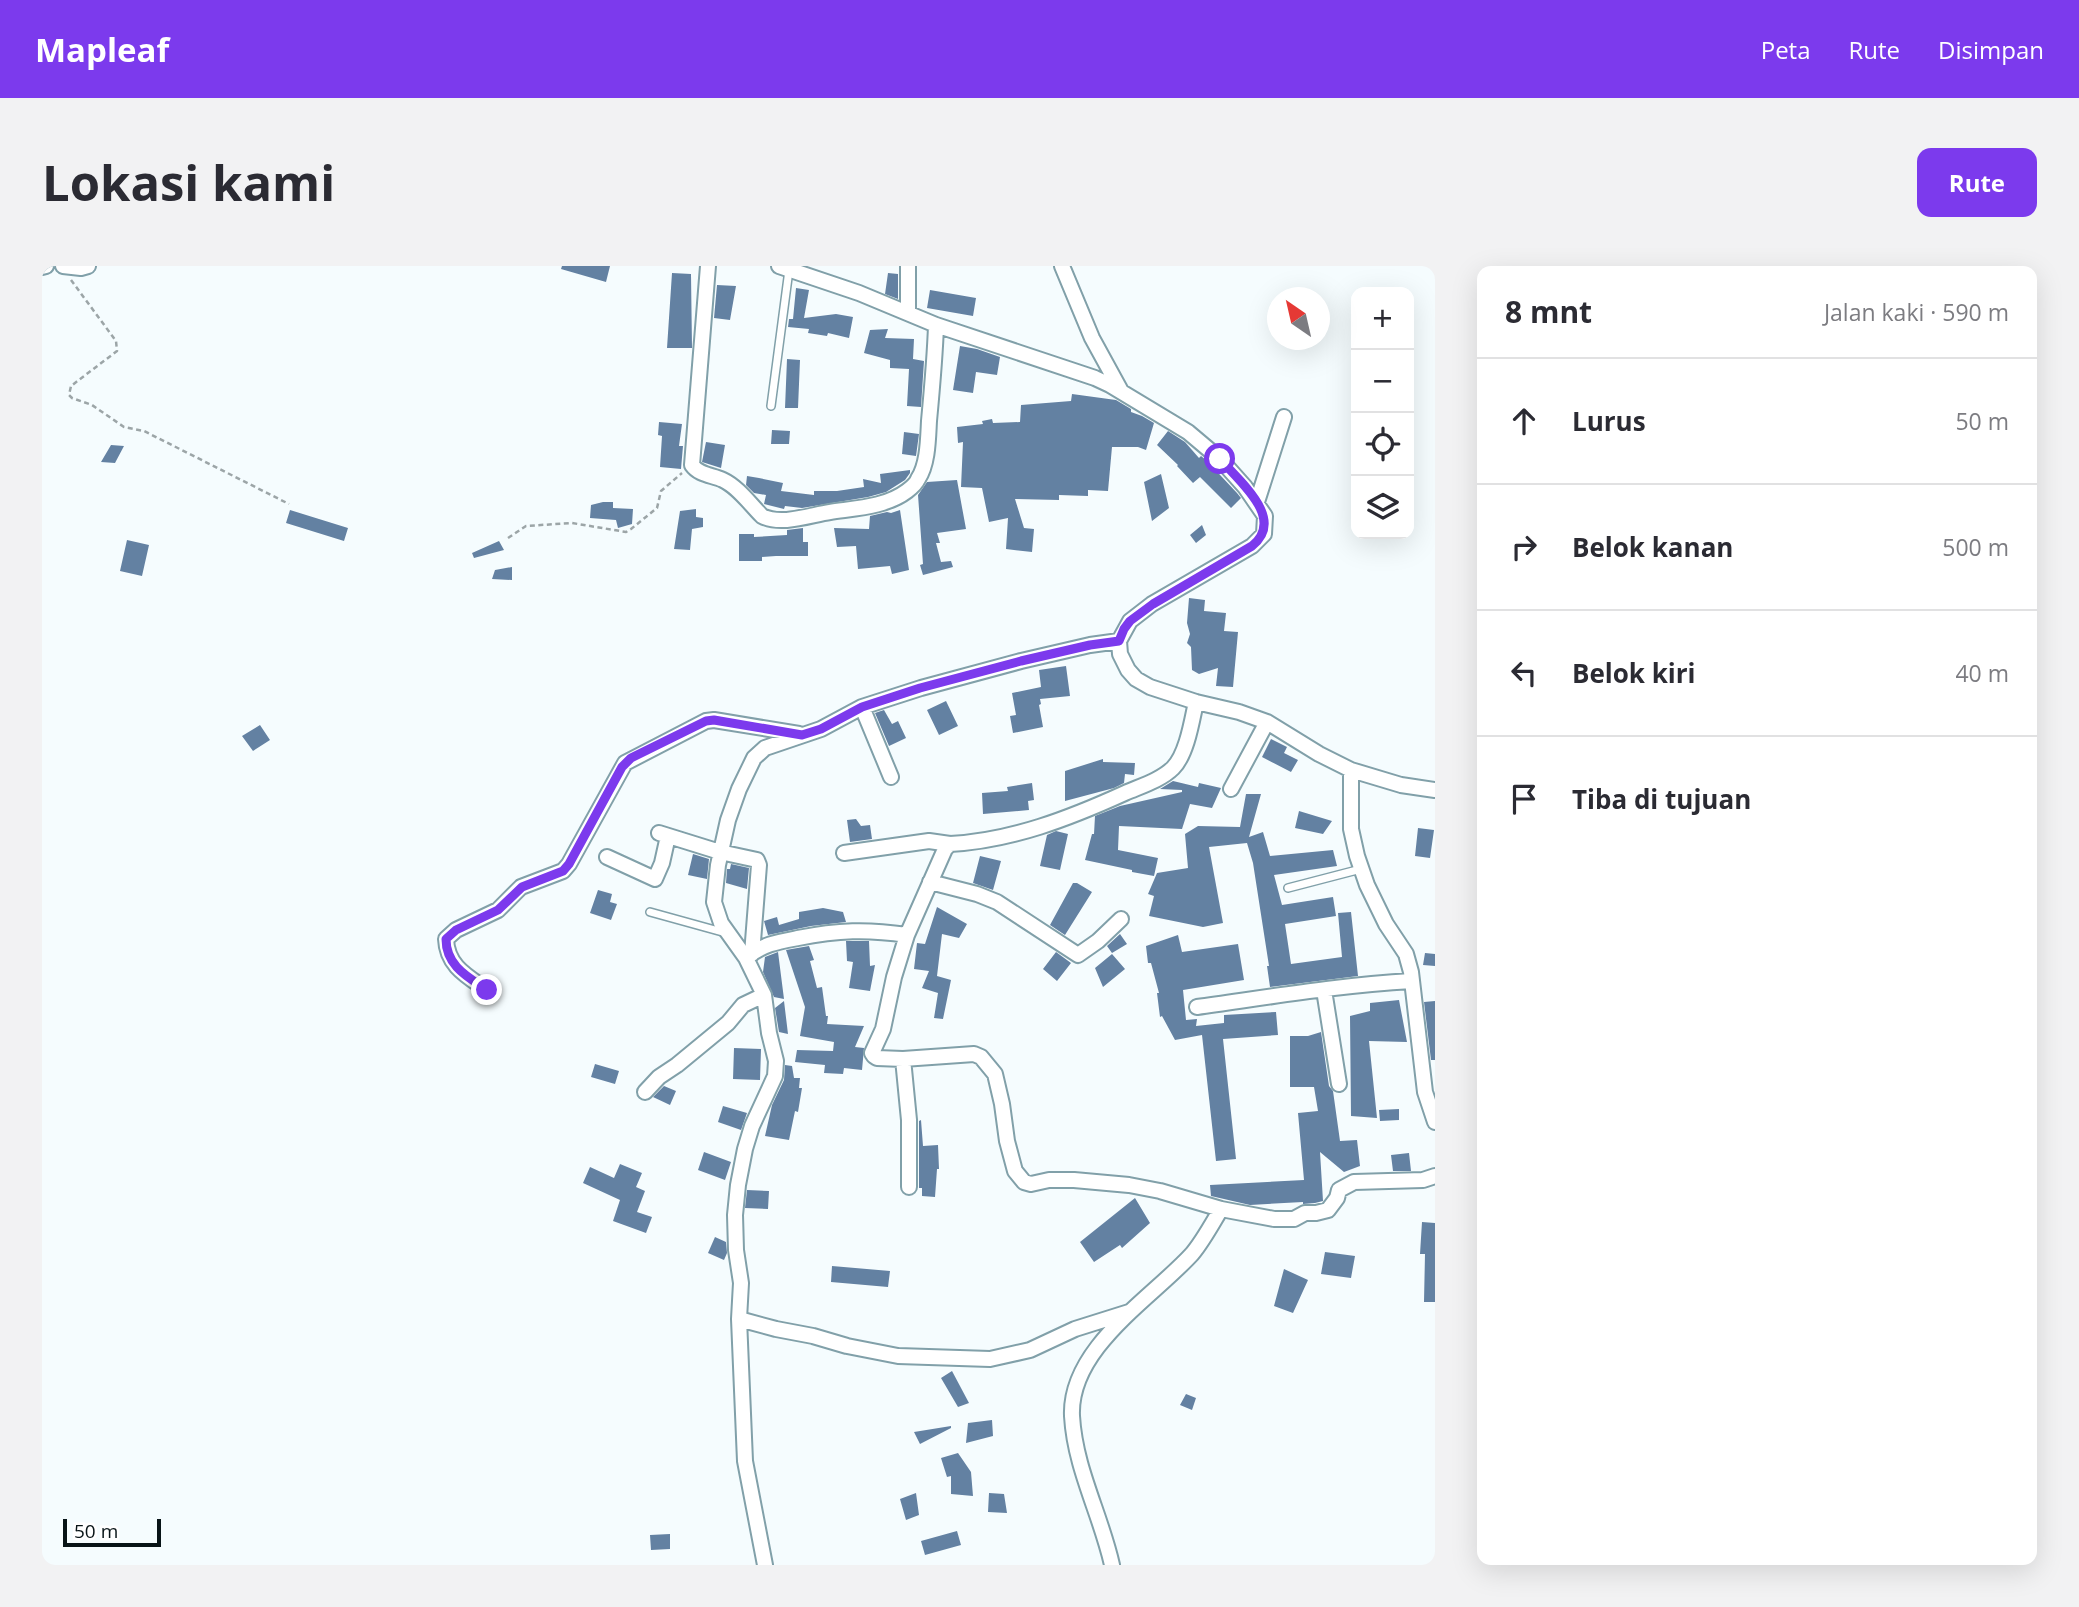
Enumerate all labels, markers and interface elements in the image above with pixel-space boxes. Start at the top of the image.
text: Mapleaf [35,27,169,72]
text: Peta [1761,33,1811,66]
text: Rute [1849,33,1900,66]
text: Disimpan [1938,33,2044,66]
button: Rute [1917,148,2037,217]
text: Lokasi kami [42,149,335,215]
north arrow [1267,287,1330,350]
map controls [1351,287,1414,539]
button: + [1351,287,1414,350]
text: 8 mnt [1505,291,1592,332]
text: Jalan kaki · 590 m [1824,296,2009,328]
button: − [1351,350,1414,413]
icon: ahead [1505,402,1543,440]
text: Lurus [1572,403,1646,439]
text: 50 m [1955,405,2009,437]
button: locate [1351,413,1414,476]
route start [1204,443,1235,474]
button: layers [1351,476,1414,539]
icon: right [1505,528,1543,566]
text: Belok kanan [1572,529,1733,565]
text: 500 m [1942,531,2009,563]
icon: left [1505,654,1543,692]
text: Belok kiri [1572,655,1696,691]
text: 40 m [1955,657,2009,689]
icon: arrive [1505,780,1543,818]
text: Tiba di tujuan [1572,781,1751,817]
route end [471,974,502,1005]
scale bar [63,1516,161,1548]
text: 50 m [74,1518,118,1544]

